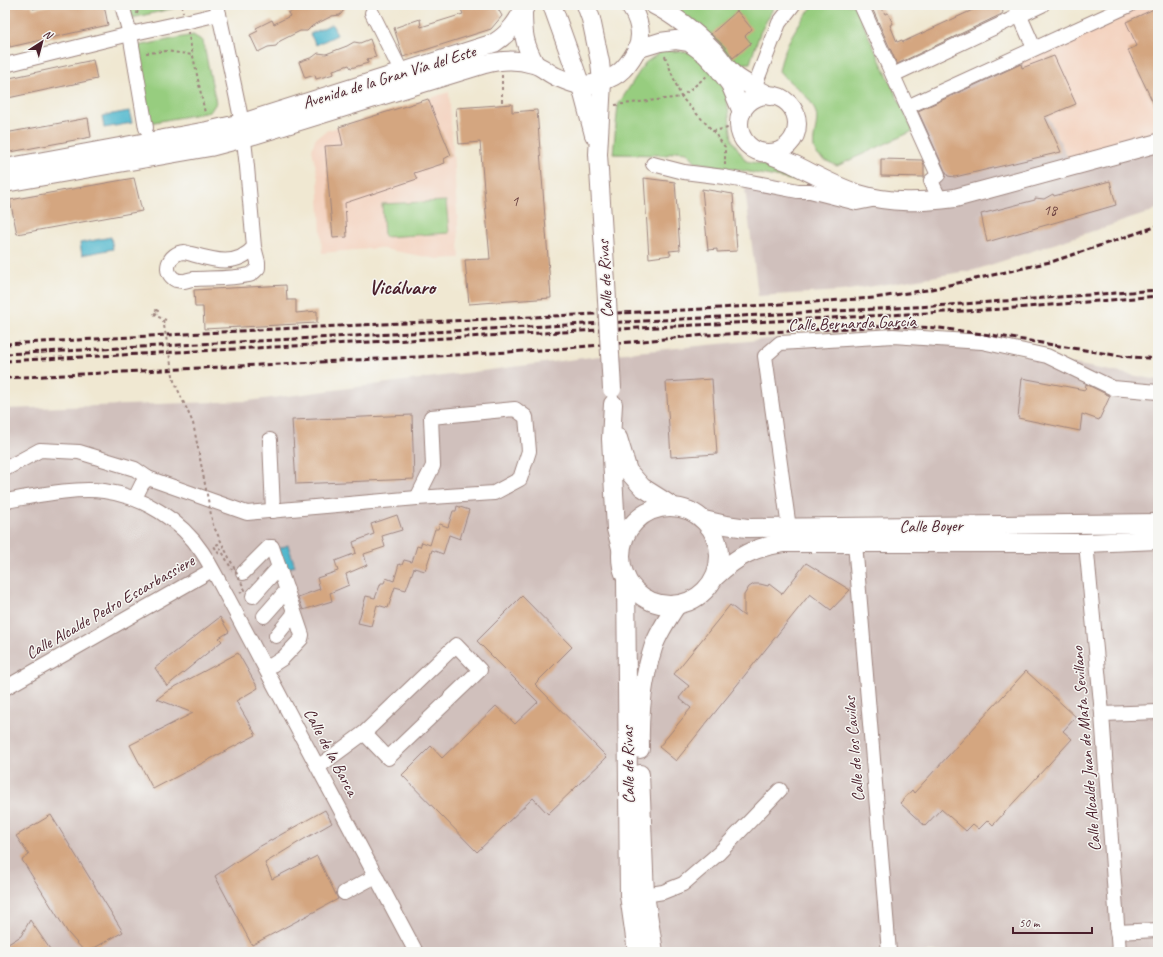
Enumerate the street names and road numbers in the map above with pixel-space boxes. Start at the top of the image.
street label: Avenida de la Gran Vía del Este [300,40,479,113]
street label: Calle de Rivas [592,238,618,318]
street label: Calle Bernarda García [788,310,918,336]
street label: Calle Boyer [899,515,965,537]
street label: Calle Alcalde Pedro Escarbassiere [22,549,199,664]
street label: Calle Alcalde Juan de Mata Sevillano [1066,645,1105,852]
street label: Calle de los Cavilas [839,694,869,803]
street label: Calle de la Barca [299,704,364,801]
street label: Calle de Rivas [617,725,639,804]

